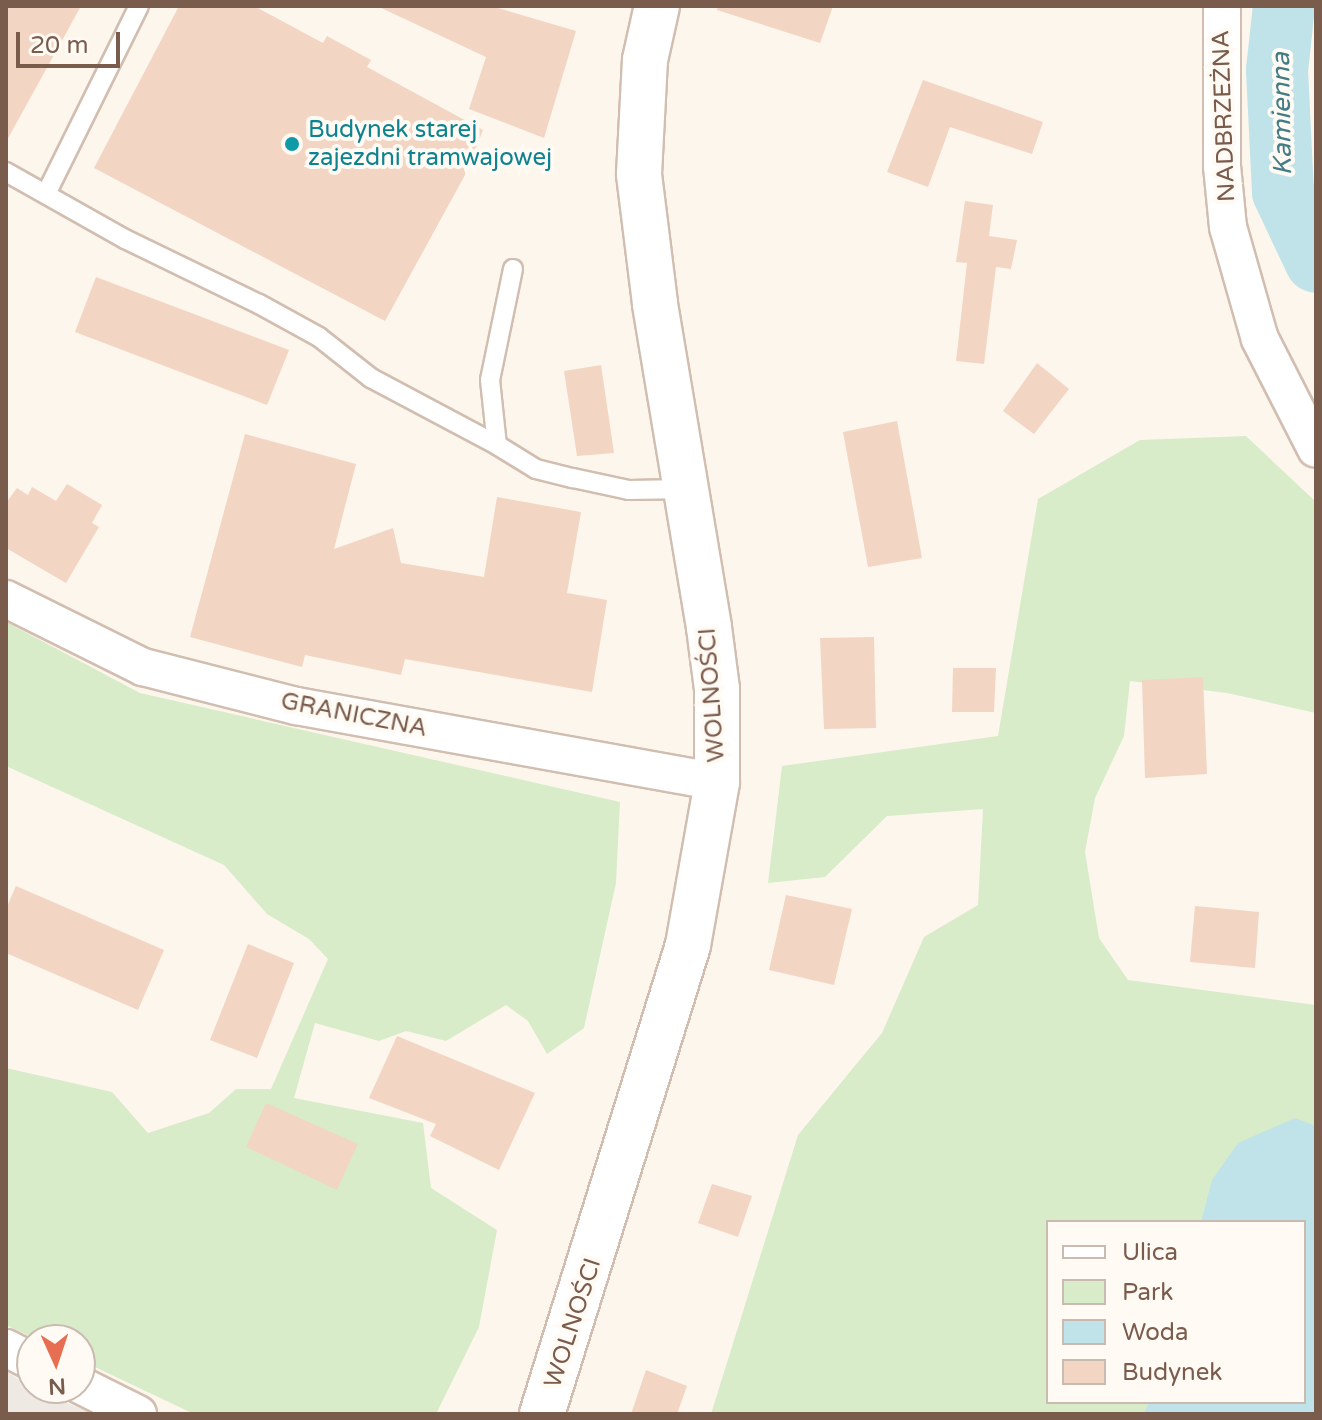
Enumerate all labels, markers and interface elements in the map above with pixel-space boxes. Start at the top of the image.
scale bar [20,16,124,66]
street label: NADBRZEŻNA [1207,30,1241,202]
text: 20 m [30,31,88,60]
water label: Kamienna [1265,52,1299,176]
place label: Budynek starej zajezdni tramwajowej [308,116,552,172]
marker: Budynek starej zajezdni tramwajowej [283,135,301,153]
street label: WOLNOŚCI [693,627,731,763]
street label: GRANICZNA [278,687,430,743]
legend [1046,1220,1306,1404]
text: Ulica [1122,1238,1178,1267]
street label: WOLNOŚCI [539,1255,607,1391]
text: Park [1122,1278,1173,1307]
text: Woda [1122,1318,1188,1347]
north arrow [16,1324,96,1404]
text: Budynek [1122,1358,1222,1387]
text: N [48,1373,67,1399]

